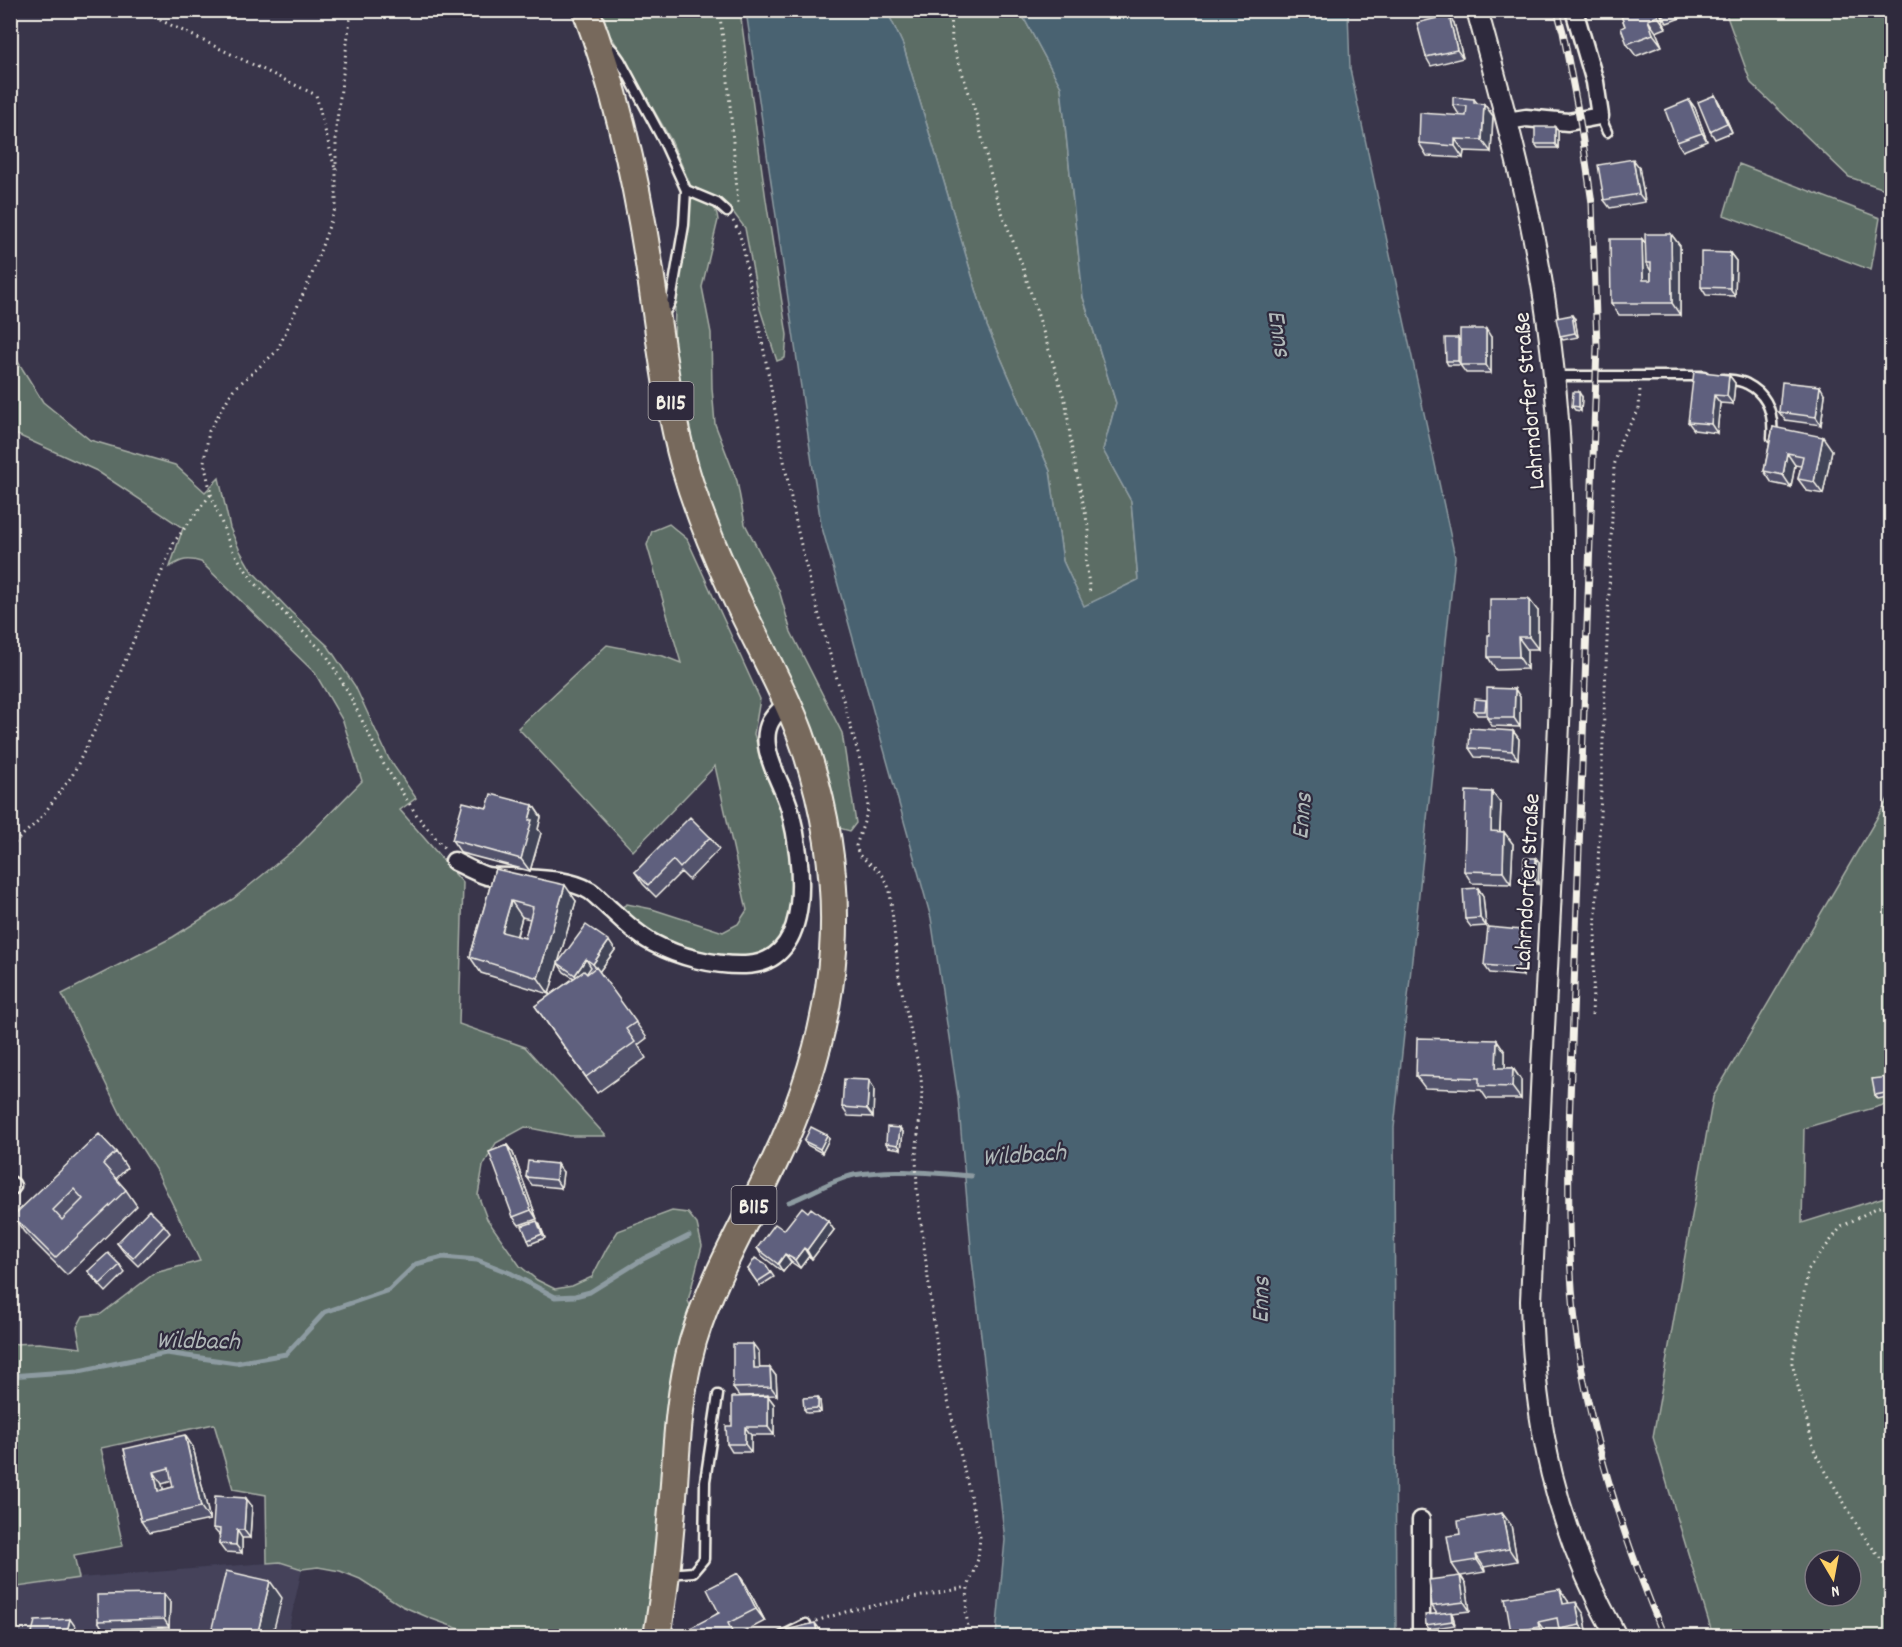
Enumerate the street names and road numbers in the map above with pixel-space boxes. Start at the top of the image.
street label: Lahrndorfer Straße [1506,311,1556,491]
road number: B115 [648,382,694,420]
street label: Lahrndorfer Straße [1507,792,1551,972]
road number: B115 [732,1186,777,1224]

